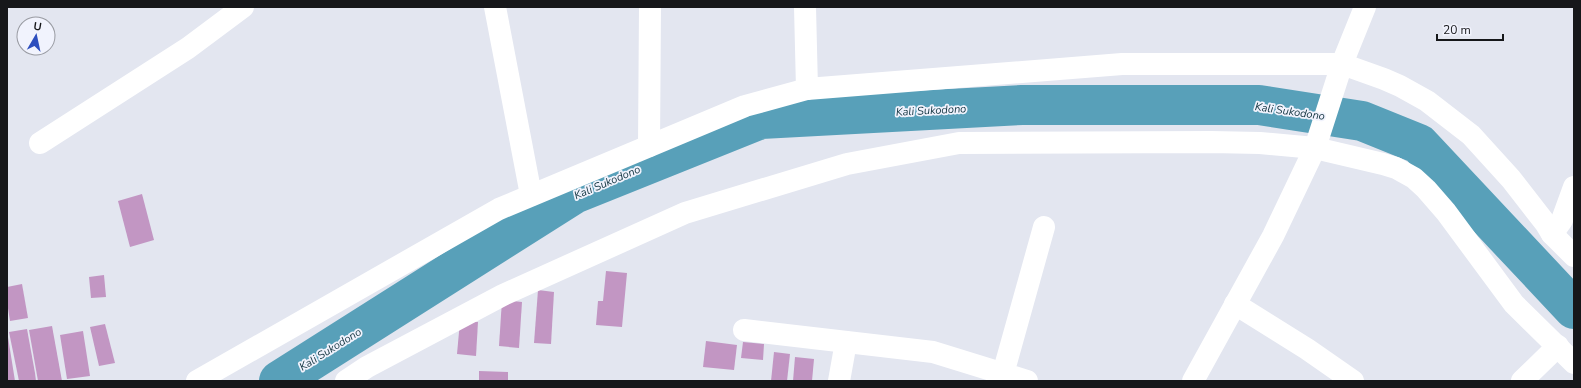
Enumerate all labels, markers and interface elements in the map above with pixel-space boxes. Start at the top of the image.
north arrow [16,16,56,56]
scale bar [1437,16,1503,42]
text: U [32,19,43,35]
text: 20 m [1443,22,1471,38]
water label: Kali Sukodono [1254,99,1326,124]
water label: Kali Sukodono [895,101,967,120]
water label: Kali Sukodono [572,162,643,203]
water label: Kali Sukodono [296,324,364,375]

